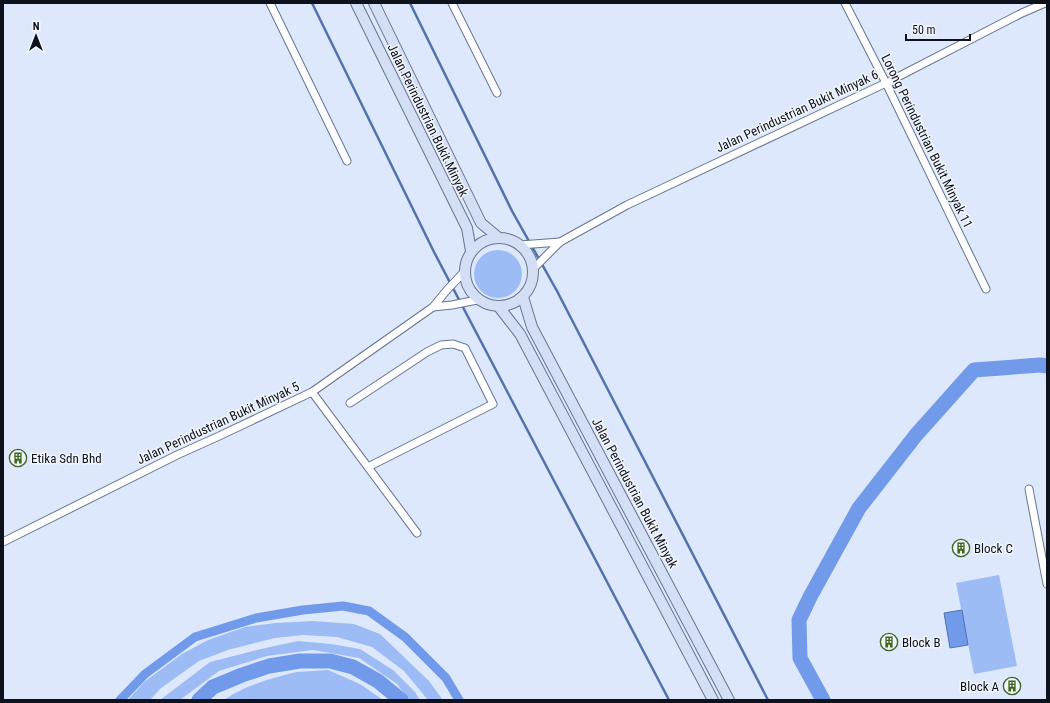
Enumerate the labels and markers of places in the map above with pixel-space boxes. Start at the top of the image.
building icon: Etika Sdn Bhd [8,448,28,468]
place label: Etika Sdn Bhd [31,451,102,466]
building icon: Block C [951,538,971,558]
place label: Block C [974,541,1013,556]
building icon: Block B [879,632,899,652]
place label: Block B [902,635,941,650]
building icon: Block A [1002,676,1022,696]
place label: Block A [960,679,999,694]

